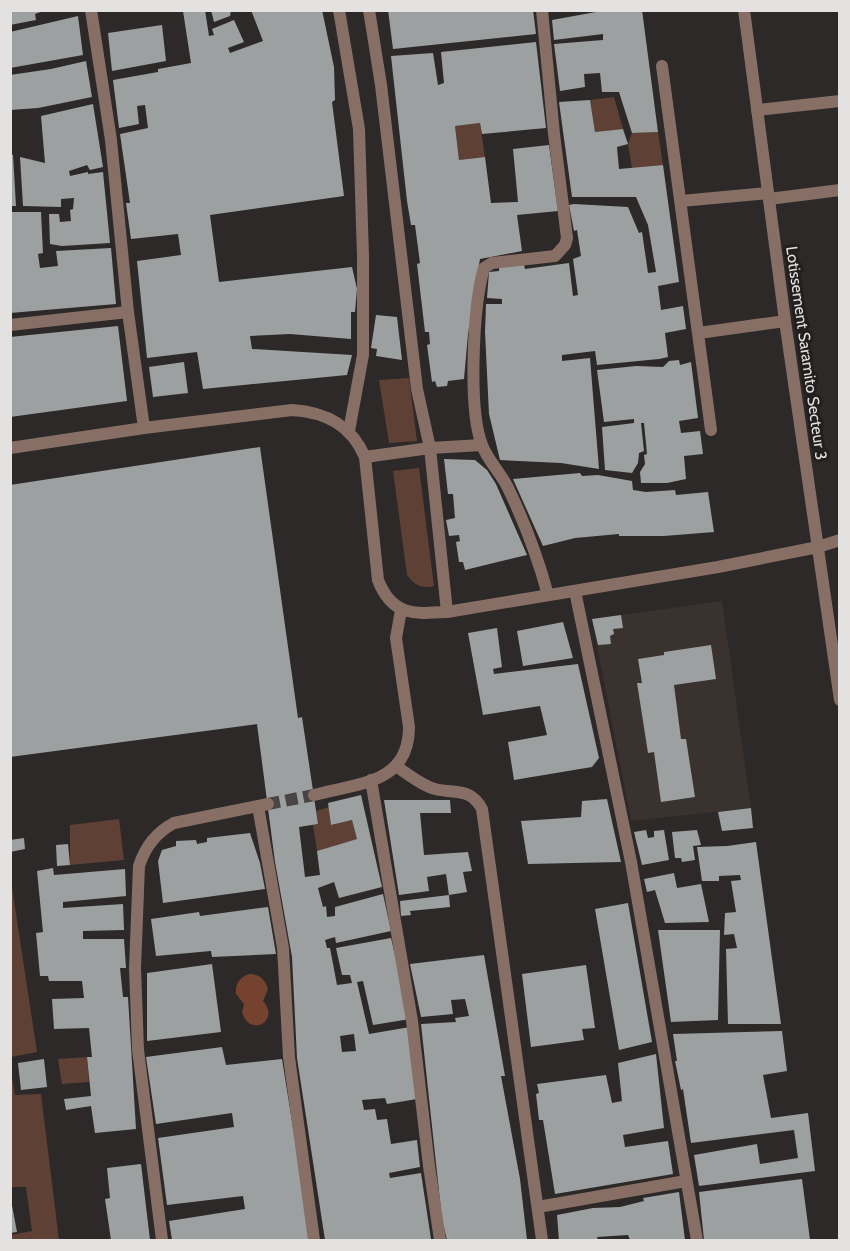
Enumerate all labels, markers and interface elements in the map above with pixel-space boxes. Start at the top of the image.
street label: Lotissement Saramito Secteur 3 [782,245,831,461]

